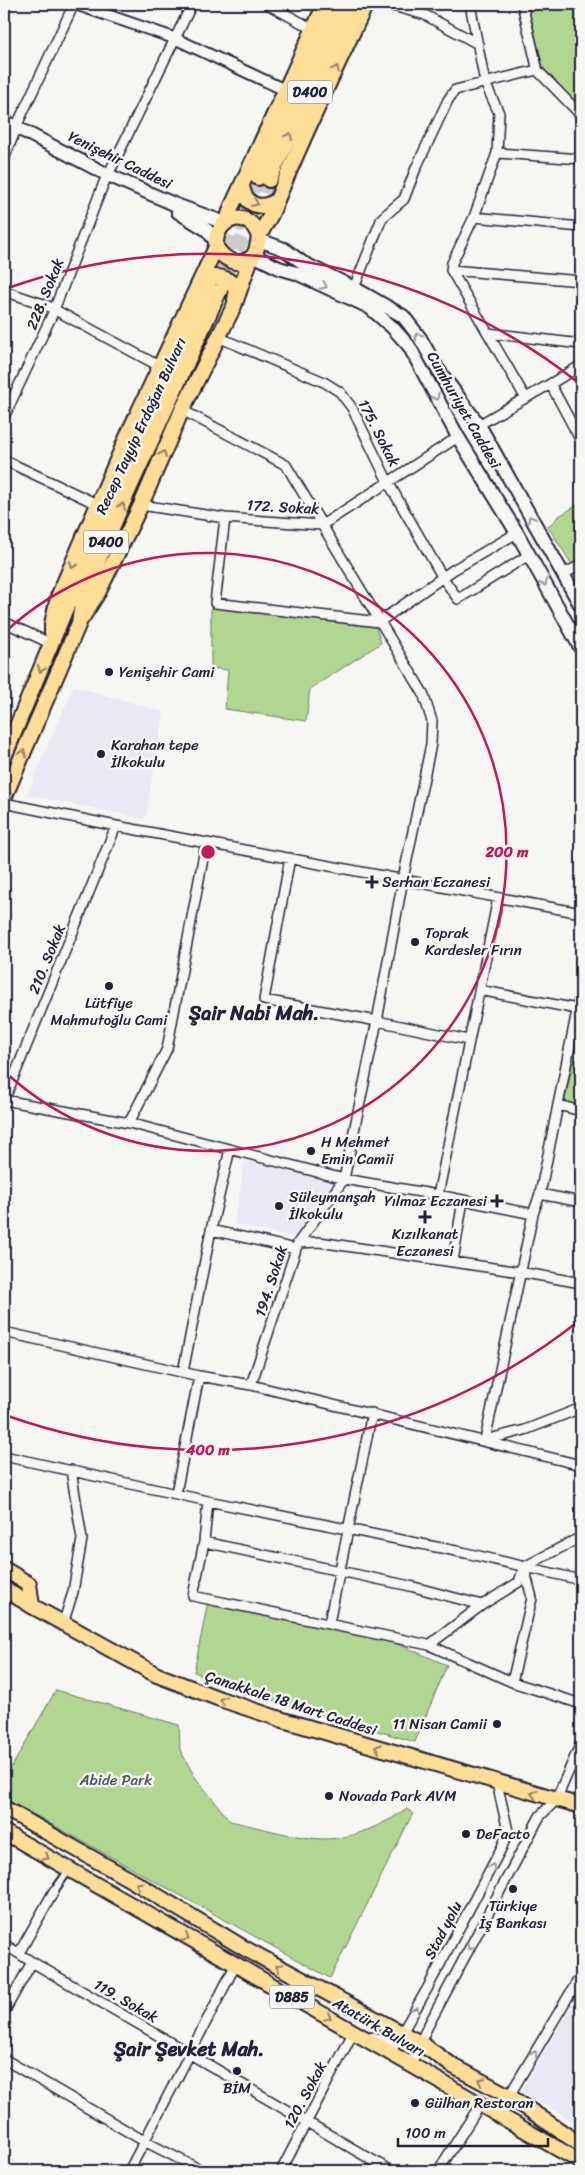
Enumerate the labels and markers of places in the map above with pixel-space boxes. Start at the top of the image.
place label: Yenişehir Cami [119,659,215,685]
marker: Yenişehir Cami [103,666,115,678]
place label: Karahan tepe İlkokulu [110,732,199,775]
marker: Karahan tepe İlkokulu [95,748,107,760]
centre of rings [199,843,217,861]
place label: Serhan Eczanesi [382,869,491,895]
marker: Serhan Eczanesi [366,876,378,888]
place label: Toprak Kardesler Fırın [425,920,522,963]
marker: Toprak Kardesler Fırın [409,936,421,948]
marker: Lütfiye Mahmutoğlu Cami [103,980,115,992]
place label: Lütfiye Mahmutoğlu Cami [50,990,168,1033]
place label: H Mehmet Emin Camii [321,1129,395,1172]
marker: H Mehmet Emin Camii [305,1145,317,1157]
place label: Süleymanşah İlkokulu [288,1184,376,1227]
place label: Yılmaz Eczanesi [384,1188,488,1214]
marker: Yılmaz Eczanesi [491,1195,503,1207]
marker: Süleymanşah İlkokulu [273,1200,285,1212]
marker: Kızılkanat Eczanesi [419,1211,431,1223]
place label: Kızılkanat Eczanesi [392,1221,459,1264]
place label: 11 Nisan Camii [393,1711,488,1737]
marker: 11 Nisan Camii [491,1718,503,1730]
place label: Novada Park AVM [339,1783,456,1809]
marker: Novada Park AVM [323,1790,335,1802]
place label: DeFacto [476,1821,530,1847]
marker: DeFacto [460,1828,472,1840]
marker: Türkiye İş Bankası [507,1883,519,1895]
place label: Türkiye İş Bankası [478,1893,547,1936]
marker: BİM [231,2065,243,2077]
place label: BİM [223,2075,251,2101]
place label: Gülhan Restoran [425,2090,534,2116]
marker: Gülhan Restoran [409,2097,421,2109]

